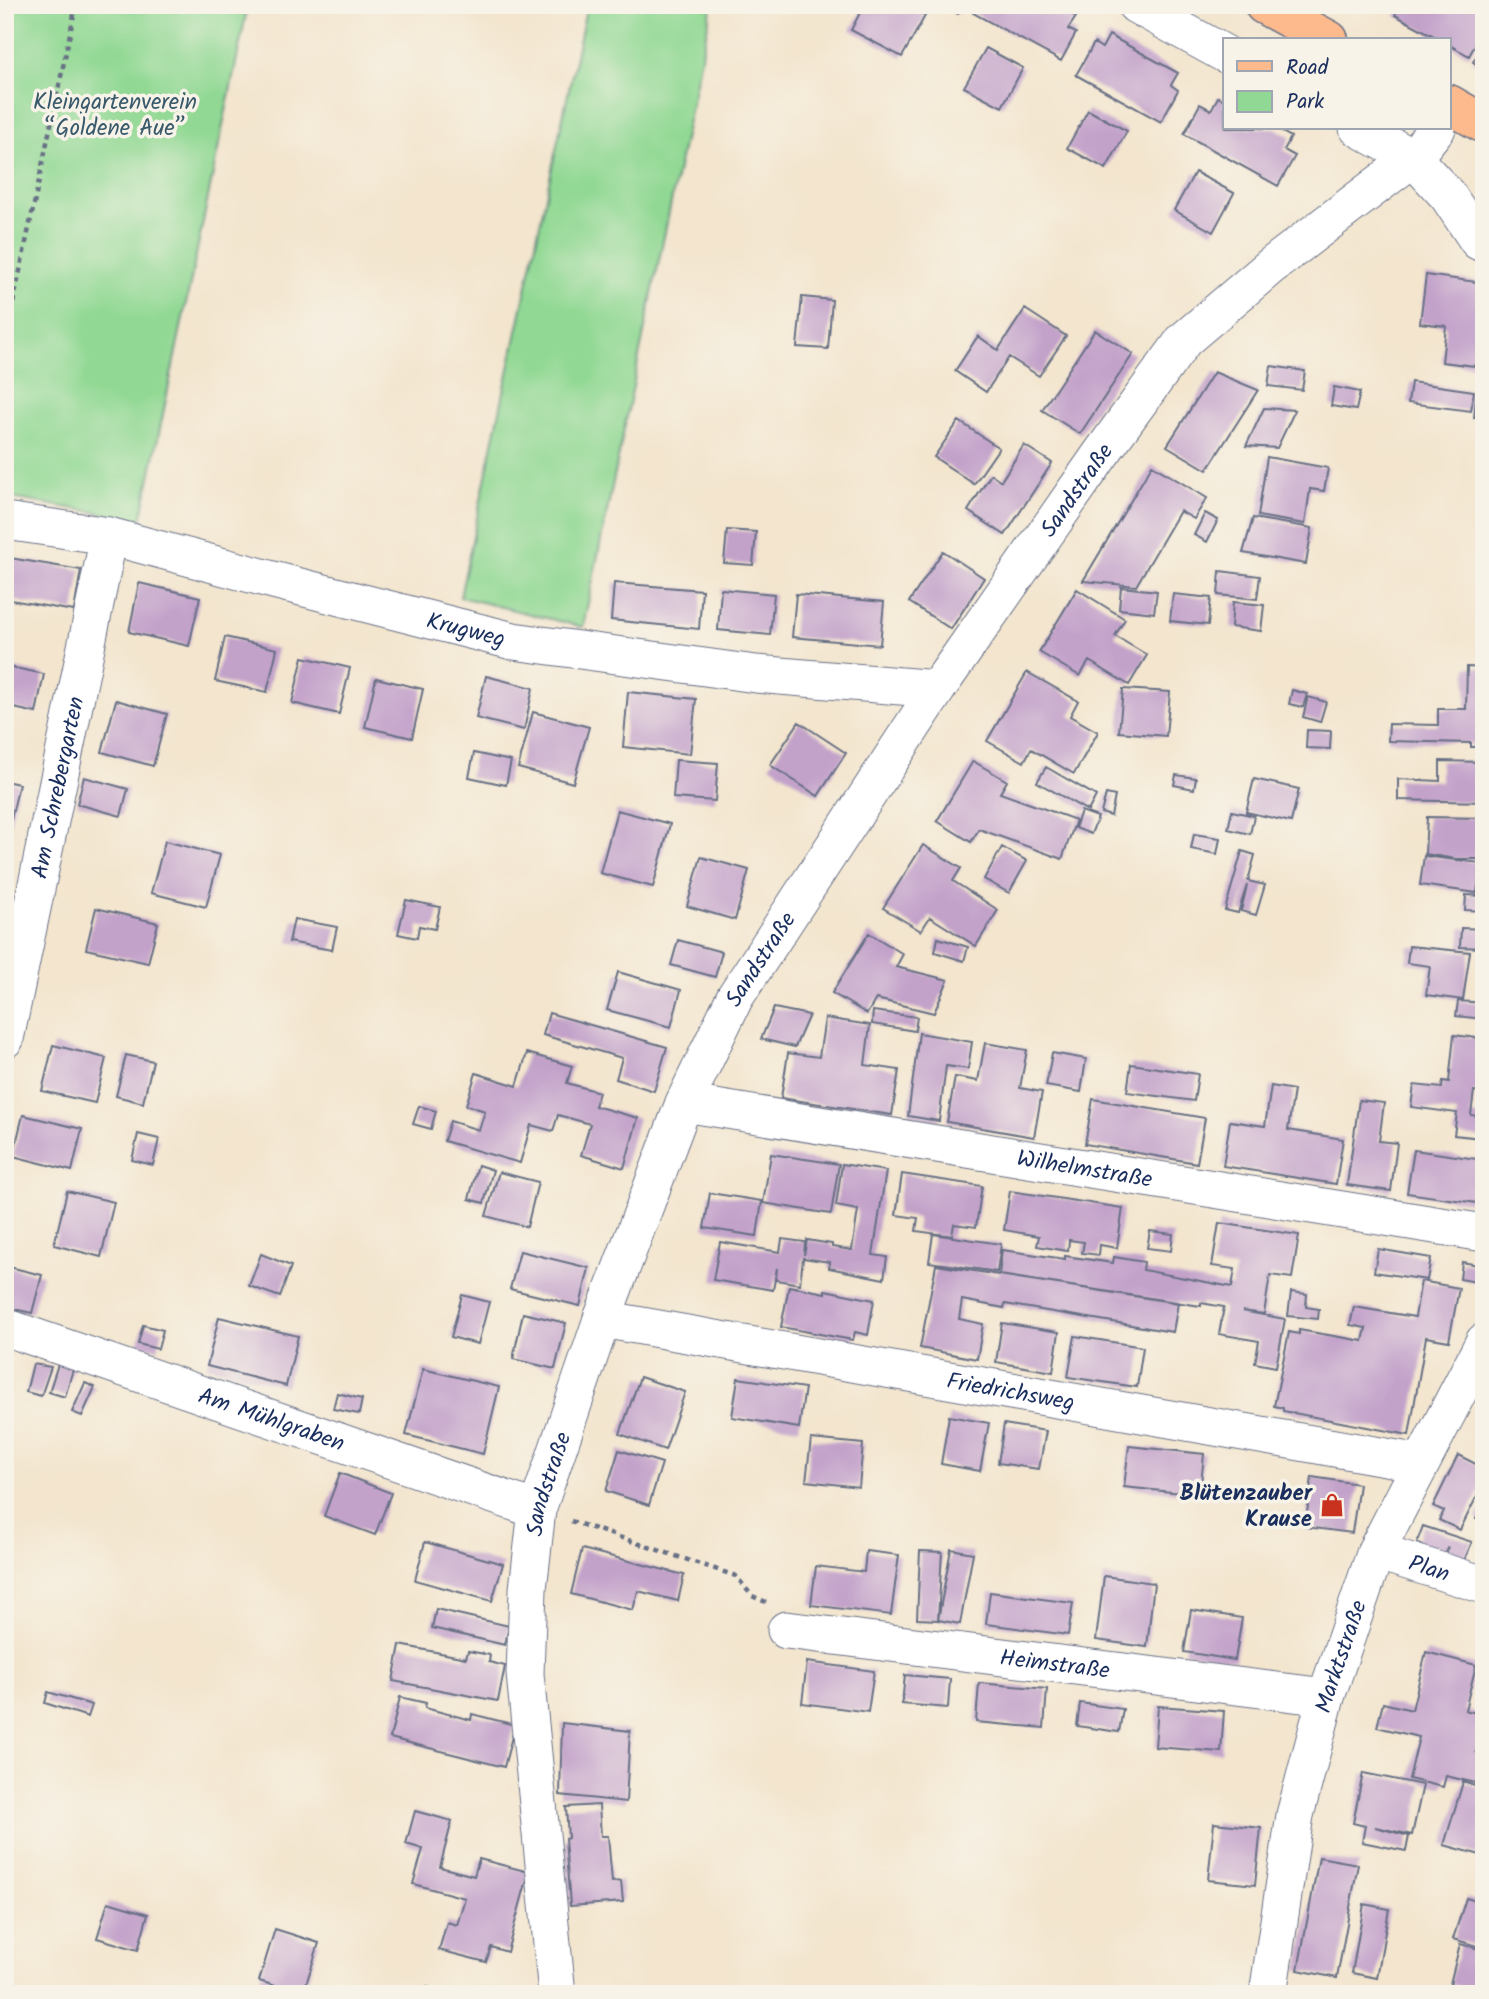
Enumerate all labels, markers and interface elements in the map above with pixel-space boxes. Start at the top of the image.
legend [1223,38,1450,130]
text: Road [1286,52,1329,85]
park label: Kleingartenverein “Goldene Aue” [33,85,197,147]
text: Park [1286,86,1324,119]
street label: Sandstraße [1032,436,1123,545]
street label: Krugweg [422,604,509,658]
street label: Am Schrebergarten [23,693,95,882]
street label: Sandstraße [717,905,806,1013]
street label: Wilhelmstraße [1014,1141,1155,1199]
street label: Friedrichsweg [944,1364,1077,1422]
street label: Am Mühlgraben [193,1379,349,1462]
street label: Sandstraße [518,1427,582,1538]
place label: Blütenzauber Krause [1180,1476,1314,1538]
shop icon: Blütenzauber Krause [1318,1491,1346,1519]
street label: Plan [1404,1546,1454,1593]
street label: Marktstraße [1307,1596,1378,1717]
street label: Heimstraße [998,1641,1112,1690]

